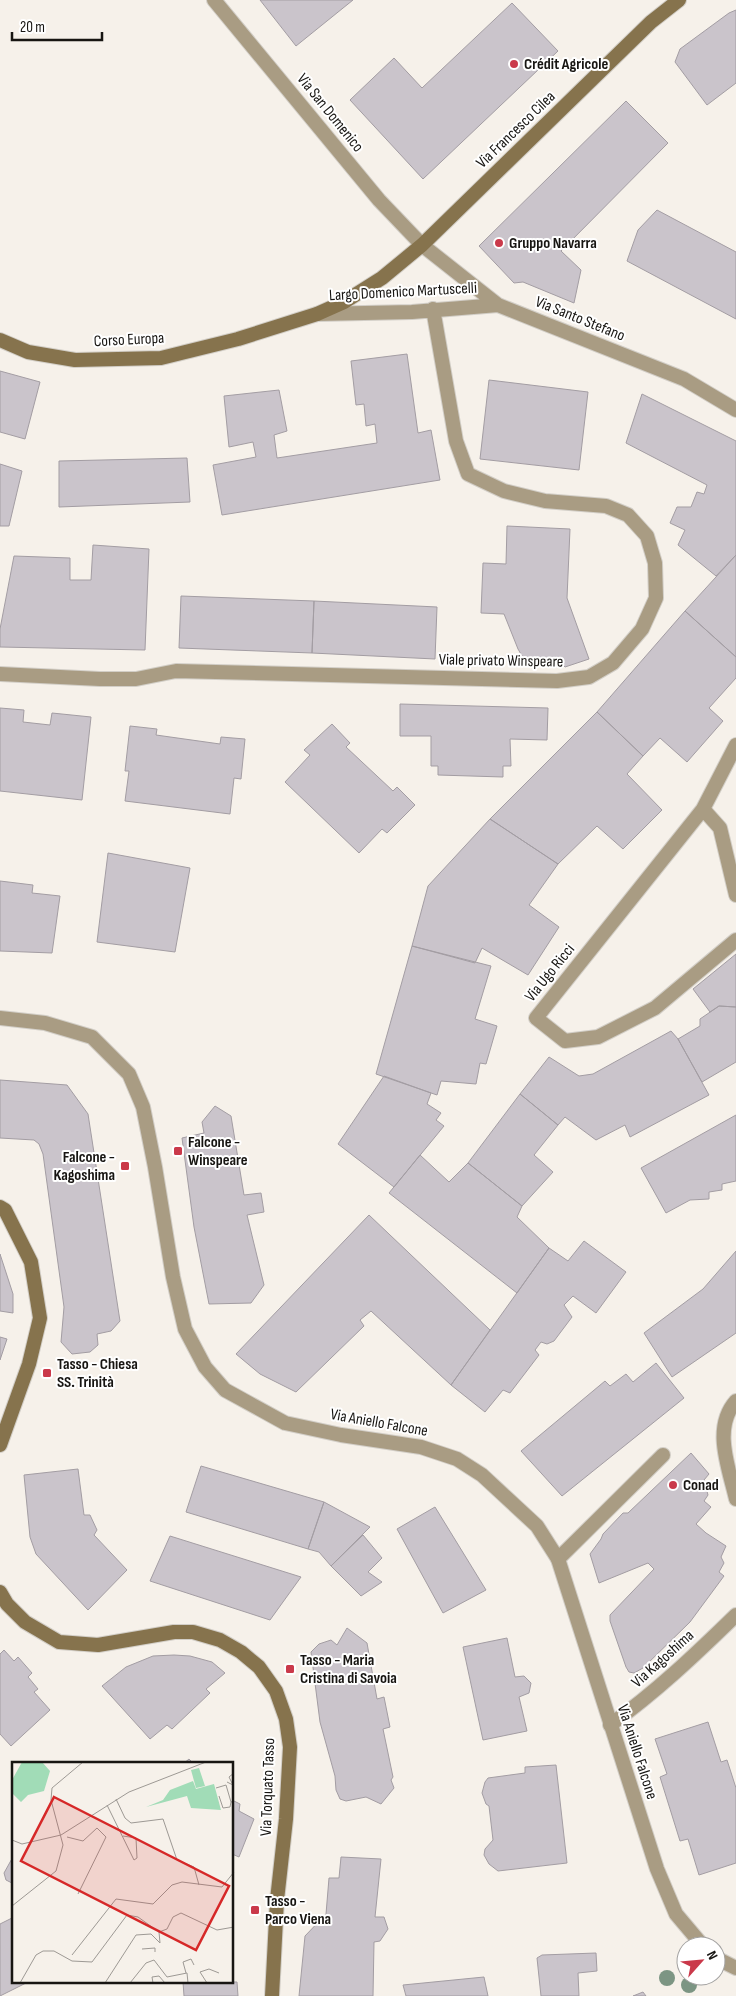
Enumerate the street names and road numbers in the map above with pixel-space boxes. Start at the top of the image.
street label: Via San Domenico [293,70,367,156]
street label: Via Francesco Cilea [472,88,560,172]
street label: Largo Domenico Martuscelli [329,279,477,305]
street label: Via Santo Stefano [532,292,628,346]
street label: Corso Europa [93,329,165,351]
street label: Viale privato Winspeare [439,650,563,672]
street label: Via Ugo Ricci [521,940,579,1006]
street label: Via Aniello Falcone [329,1405,429,1441]
street label: Via Kagoshima [628,1626,698,1692]
street label: Via Aniello Falcone [613,1702,661,1802]
street label: Via Torquato Tasso [257,1738,279,1836]

